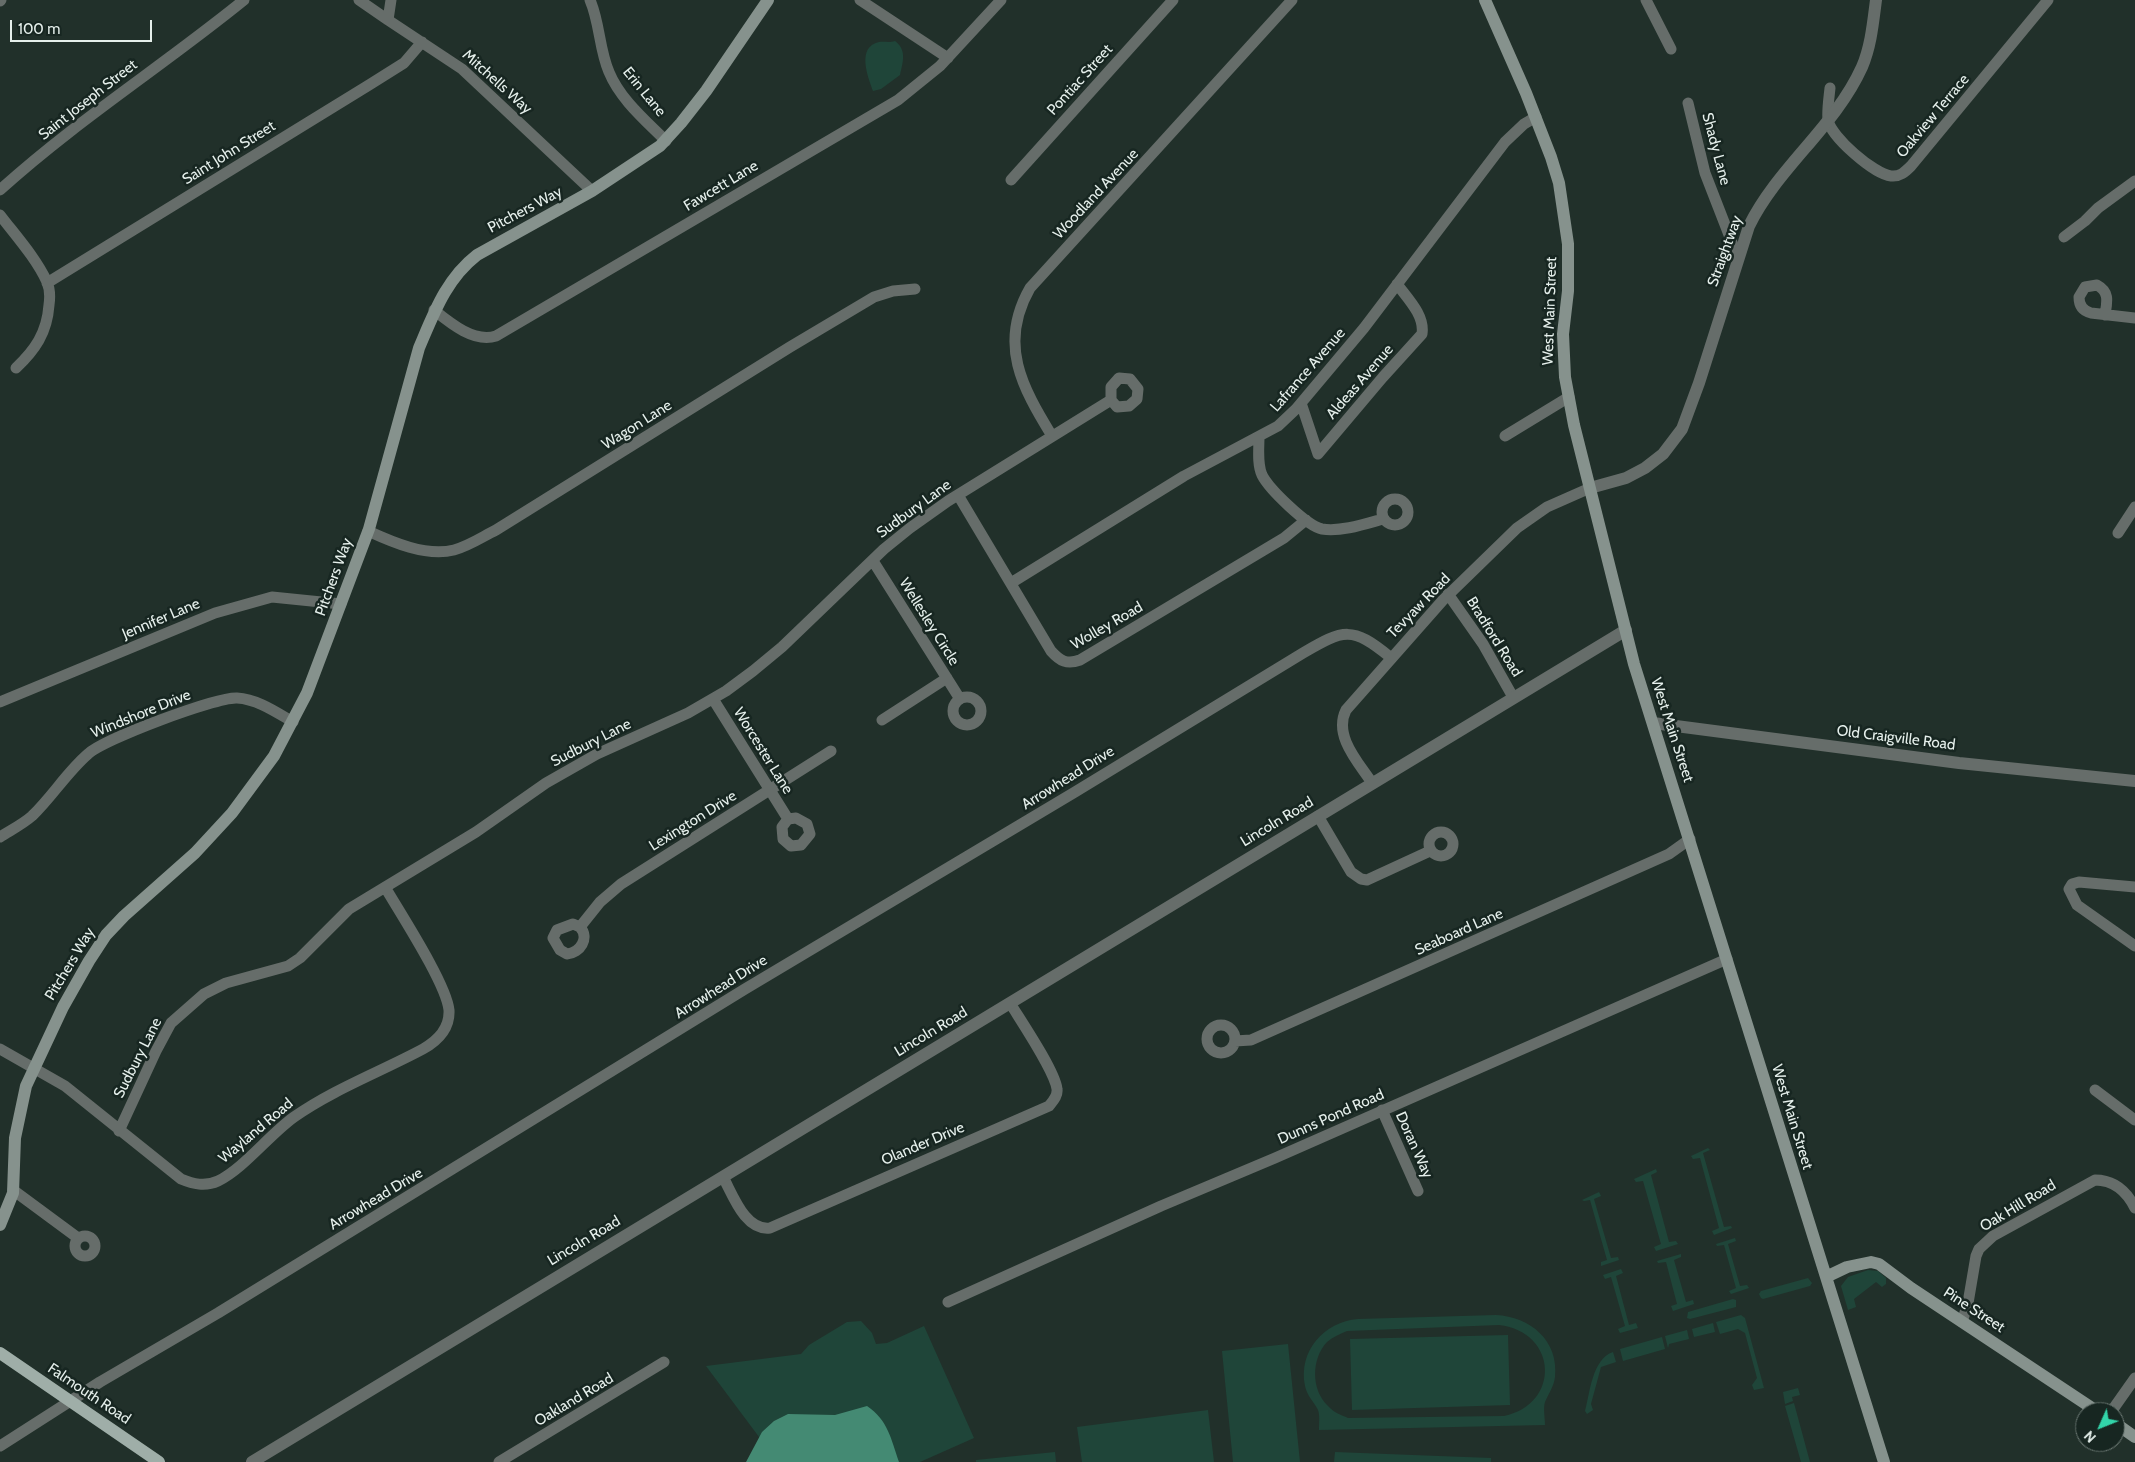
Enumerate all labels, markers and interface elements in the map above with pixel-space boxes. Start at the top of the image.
scale bar [12,10,155,42]
text: 100 m [18,20,60,38]
street label: Pontiac Street [1044,41,1116,119]
street label: Mitchells Way [458,46,536,118]
street label: Saint Joseph Street [35,56,141,144]
street label: Erin Lane [619,64,669,120]
street label: Oakview Terrace [1893,71,1973,161]
street label: Shady Lane [1698,111,1734,187]
street label: Saint John Street [179,117,279,189]
street label: Woodland Avenue [1050,145,1142,243]
street label: Fawcett Lane [681,157,761,215]
street label: Pitchers Way [485,183,565,237]
street label: Straightway [1704,213,1746,289]
street label: West Main Street [1539,256,1561,366]
street label: Lafrance Avenue [1267,324,1349,416]
street label: Aldeas Avenue [1323,341,1397,423]
street label: Wagon Lane [599,396,675,454]
street label: Sudbury Lane [873,476,955,542]
street label: Pitchers Way [312,536,356,618]
street label: Tevyaw Road [1384,570,1454,642]
street label: Wellesley Circle [895,575,963,669]
street label: Bradford Road [1462,594,1526,680]
street label: Jennifer Lane [119,595,203,643]
street label: Wolley Road [1068,598,1146,654]
street label: West Main Street [1647,676,1697,784]
street label: Windshore Drive [89,686,193,742]
street label: Worcester Lane [729,704,797,798]
street label: Sudbury Lane [548,715,634,771]
street label: Old Craigville Road [1836,722,1956,754]
street label: Arrowhead Drive [1018,742,1118,814]
street label: Lexington Drive [646,787,740,855]
street label: Lincoln Road [1237,793,1317,851]
street label: Seaboard Lane [1412,905,1506,959]
street label: Pitchers Way [41,924,99,1004]
street label: Arrowhead Drive [671,951,771,1023]
street label: Lincoln Road [891,1003,971,1061]
street label: Sudbury Lane [110,1015,166,1101]
street label: West Main Street [1768,1062,1816,1172]
street label: Dunns Pond Road [1275,1086,1387,1148]
street label: Wayland Road [215,1095,297,1167]
street label: Doran Way [1391,1109,1437,1181]
street label: Olander Drive [879,1118,967,1170]
street label: Arrowhead Drive [326,1164,426,1234]
street label: Oak Hill Road [1977,1176,2059,1236]
street label: Lincoln Road [544,1212,624,1270]
street label: Pine Street [1940,1283,2008,1337]
street label: Falmouth Road [44,1360,134,1428]
street label: Oakland Road [531,1369,617,1431]
north arrow [2075,1402,2125,1452]
text: N [2080,1427,2100,1447]

